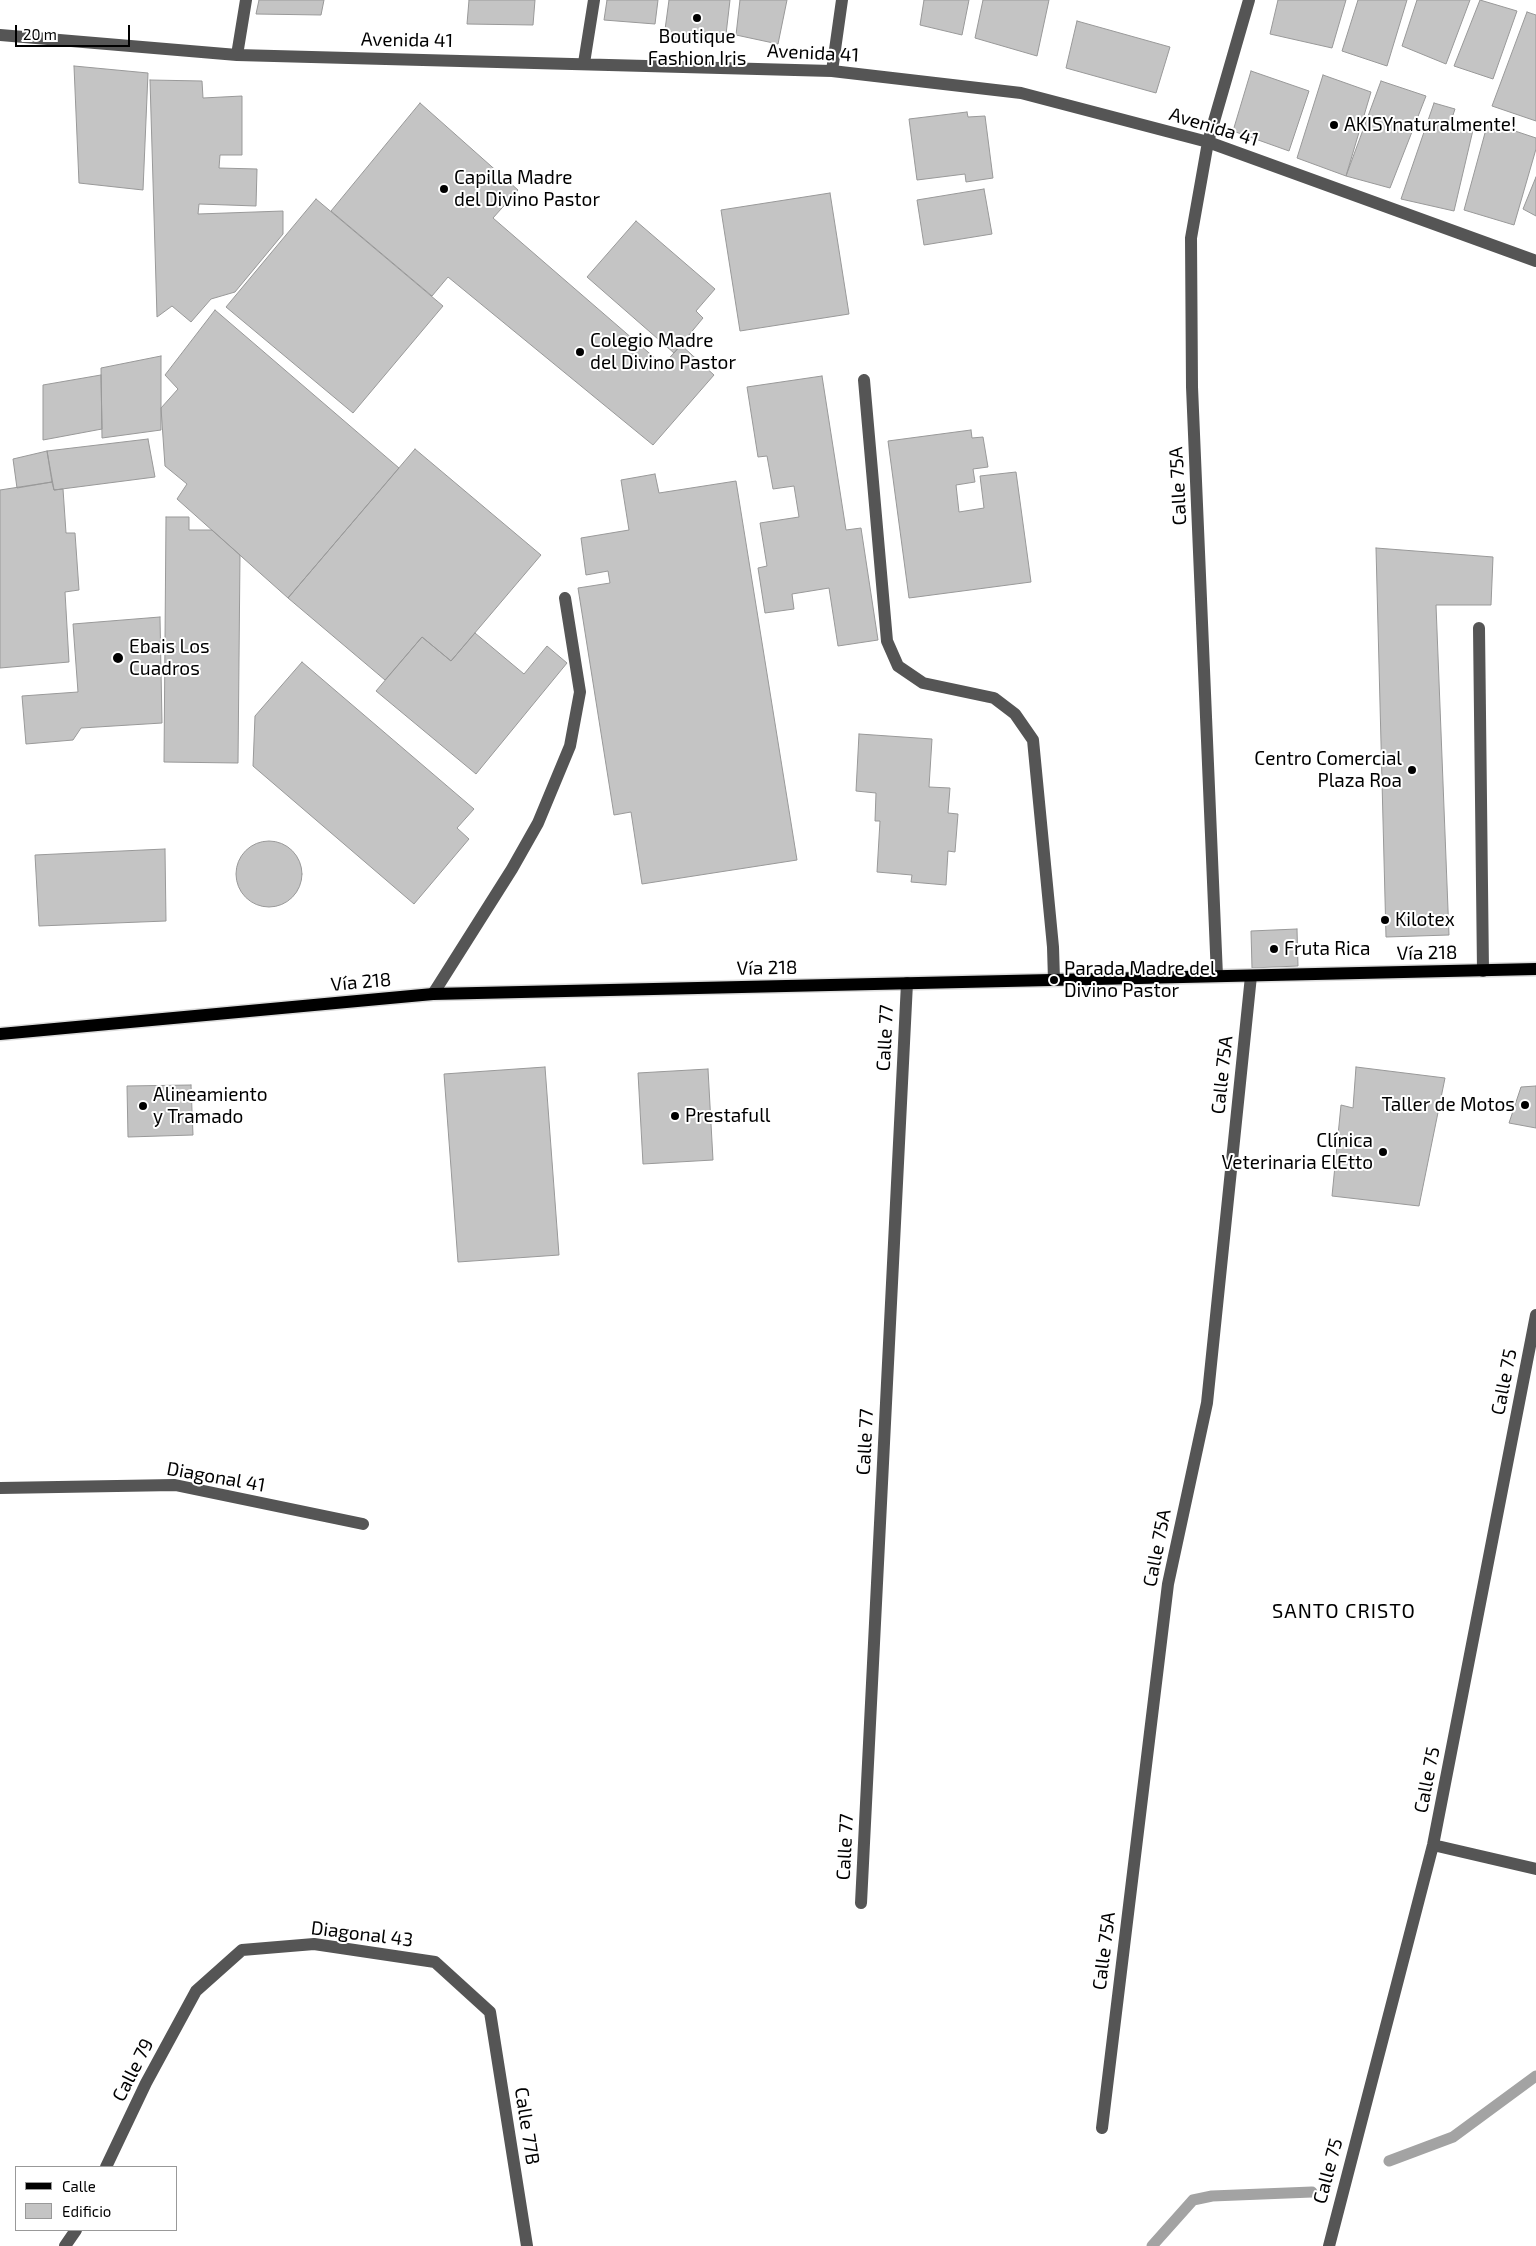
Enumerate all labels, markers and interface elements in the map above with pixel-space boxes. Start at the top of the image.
marker: Boutique Fashion Iris [691,12,703,24]
scale bar [18,15,132,47]
text: 20 m [23,25,57,43]
place label: Boutique Fashion Iris [648,26,746,70]
street label: Avenida 41 [361,28,453,52]
street label: Avenida 41 [766,39,860,67]
street label: Avenida 41 [1167,103,1261,151]
place label: AKISYnaturalmente! [1344,114,1516,136]
marker: AKISYnaturalmente! [1328,119,1340,131]
place label: Capilla Madre del Divino Pastor [454,167,600,211]
marker: Capilla Madre del Divino Pastor [438,183,450,195]
place label: Colegio Madre del Divino Pastor [590,330,736,374]
marker: Colegio Madre del Divino Pastor [574,346,586,358]
street label: Calle 75A [1165,446,1191,526]
place label: Ebais Los Cuadros [129,636,210,680]
marker: Ebais Los Cuadros [111,651,125,665]
place label: Centro Comercial Plaza Roa [1254,748,1402,792]
marker: Centro Comercial Plaza Roa [1406,764,1418,776]
place label: Kilotex [1395,909,1455,931]
marker: Kilotex [1379,914,1391,926]
place label: Fruta Rica [1284,938,1370,960]
street label: Vía 218 [1396,941,1458,965]
marker: Fruta Rica [1268,943,1280,955]
street label: Vía 218 [736,956,798,980]
place label: Parada Madre del Divino Pastor [1064,958,1216,1002]
street label: Vía 218 [330,968,392,996]
marker: Parada Madre del Divino Pastor [1048,974,1060,986]
street label: Calle 77 [872,1004,898,1072]
street label: Calle 75A [1207,1035,1237,1115]
place label: Alineamiento y Tramado [153,1084,267,1128]
place label: Taller de Motos [1382,1094,1515,1116]
marker: Taller de Motos [1519,1099,1531,1111]
marker: Alineamiento y Tramado [137,1100,149,1112]
place label: Prestafull [685,1105,770,1127]
marker: Prestafull [669,1110,681,1122]
place label: Clínica Veterinaria ElEtto [1222,1130,1373,1174]
marker: Clínica Veterinaria ElEtto [1377,1146,1389,1158]
street label: Calle 75 [1486,1347,1522,1417]
street label: Calle 77 [852,1408,878,1476]
street label: Diagonal 41 [165,1457,267,1497]
street label: Calle 75A [1138,1507,1176,1589]
district label: SANTO CRISTO [1271,1599,1417,1623]
street label: Calle 75 [1409,1745,1445,1815]
street label: Calle 77 [832,1813,858,1881]
street label: Calle 75A [1088,1911,1120,1991]
street label: Diagonal 43 [310,1916,414,1952]
street label: Calle 79 [108,2035,158,2105]
street label: Calle 77B [510,2086,544,2166]
street label: Calle 75 [1308,2136,1348,2206]
legend [15,2166,178,2231]
text: Calle [62,2177,96,2195]
text: Edificio [62,2202,111,2220]

